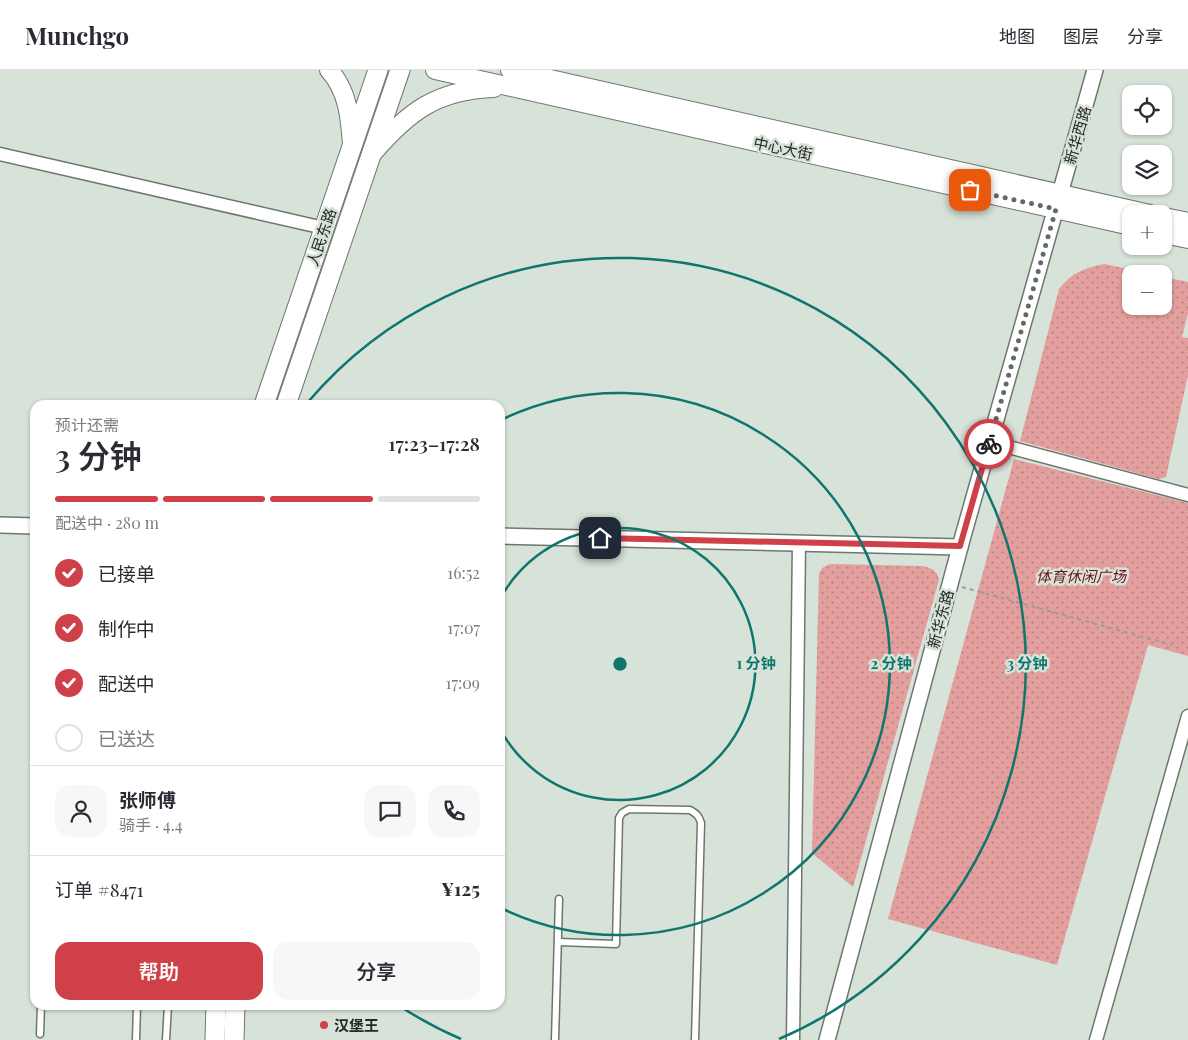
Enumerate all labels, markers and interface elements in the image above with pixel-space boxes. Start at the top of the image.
text: Munchgo [25,19,129,51]
text: 地图 [999,24,1035,48]
text: 图层 [1063,24,1099,48]
text: 分享 [1127,24,1163,48]
map controls [1122,85,1172,315]
button: locate [1122,85,1172,135]
street label: 新华西路 [1059,103,1095,167]
street label: 中心大街 [752,132,814,164]
button: layers [1122,145,1172,195]
pin [949,169,991,211]
icon: bag [956,176,984,204]
street label: 人民东路 [302,205,340,269]
button: + [1122,205,1172,255]
button: − [1122,265,1172,315]
text: 预计还需 [55,414,119,435]
courier [964,419,1014,469]
text: 17:23–17:28 [388,430,480,456]
icon: bike [975,430,1003,458]
text: 3 分钟 [55,433,142,476]
text: 配送中 · 280 m [55,512,159,533]
pin [579,517,621,559]
icon: home [586,524,614,552]
icon: check [55,559,83,587]
text: 已接单 [98,560,155,586]
text: 16:52 [447,562,480,583]
park label: 体育休闲广场 [1036,566,1128,586]
street label: 新华东路 [923,587,957,651]
icon: check [55,614,83,642]
text: 制作中 [98,615,155,641]
text: 17:07 [447,617,480,638]
text: 1 分钟 [736,653,776,673]
text: 2 分钟 [870,653,912,673]
text: 3 分钟 [1007,653,1047,673]
centre of rings [611,655,629,673]
icon: check [55,669,83,697]
text: 配送中 [98,670,155,696]
text: 17:09 [446,672,480,693]
text: 已送达 [98,725,155,751]
button: person [55,785,107,837]
button: chat [364,785,416,837]
button: phone [428,785,480,837]
text: 张师傅 [119,786,176,812]
text: 骑手 · 4.4 [119,814,183,835]
text: ¥125 [441,875,480,901]
text: 订单 #8471 [55,876,144,902]
button: 帮助 [55,942,263,1000]
button: 分享 [273,942,480,1000]
place label: 汉堡王 [334,1015,379,1035]
marker: 汉堡王 [318,1019,330,1031]

